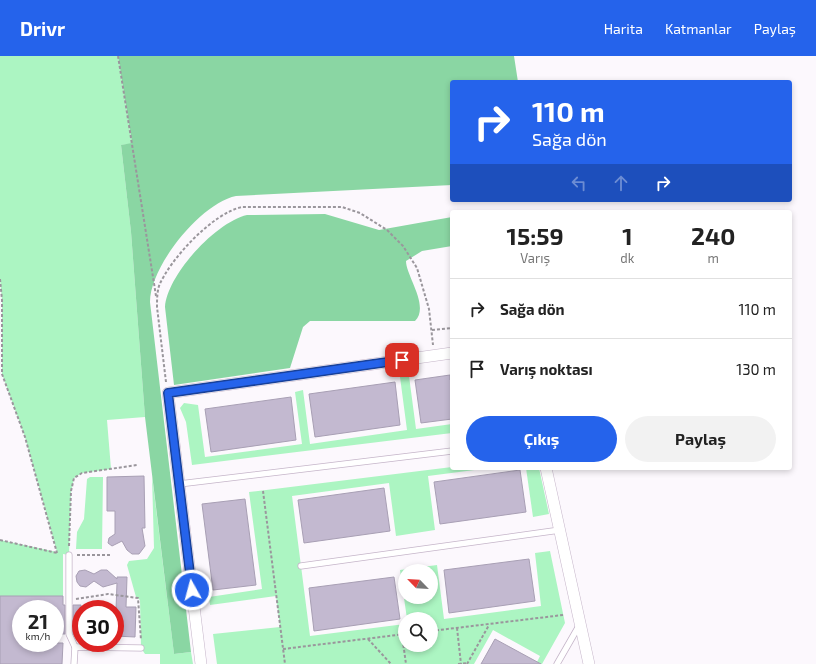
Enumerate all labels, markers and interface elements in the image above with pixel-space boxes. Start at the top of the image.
text: Drivr [20,17,65,40]
text: Harita [604,20,643,37]
text: Katmanlar [665,20,732,37]
text: Paylaş [754,20,796,37]
text: 110 m [532,94,605,128]
icon: right [466,96,518,148]
text: Sağa dön [532,128,607,150]
icon: left [568,172,590,194]
icon: ahead [610,172,632,194]
icon: right [652,172,674,194]
text: 15:59 [507,221,564,250]
text: 1 [622,221,633,250]
text: 240 [691,221,735,250]
text: Varış [520,250,550,266]
text: dk [620,250,634,266]
text: m [708,250,719,266]
icon: right [466,298,488,320]
text: Sağa dön [500,300,565,318]
text: 110 m [739,300,776,318]
pin [385,343,419,377]
icon: arrive [391,349,413,371]
icon: arrive [466,358,488,380]
text: Varış noktası [500,360,593,378]
text: 130 m [736,360,776,378]
button: Çıkış [466,416,617,462]
button: Paylaş [625,416,776,462]
north arrow [398,564,438,604]
map controls [398,564,438,652]
position arrow [171,569,213,611]
speed limit sign: 30 [72,600,124,652]
text: 21 [28,609,48,633]
button: search [398,612,438,652]
text: km/h [26,630,50,642]

